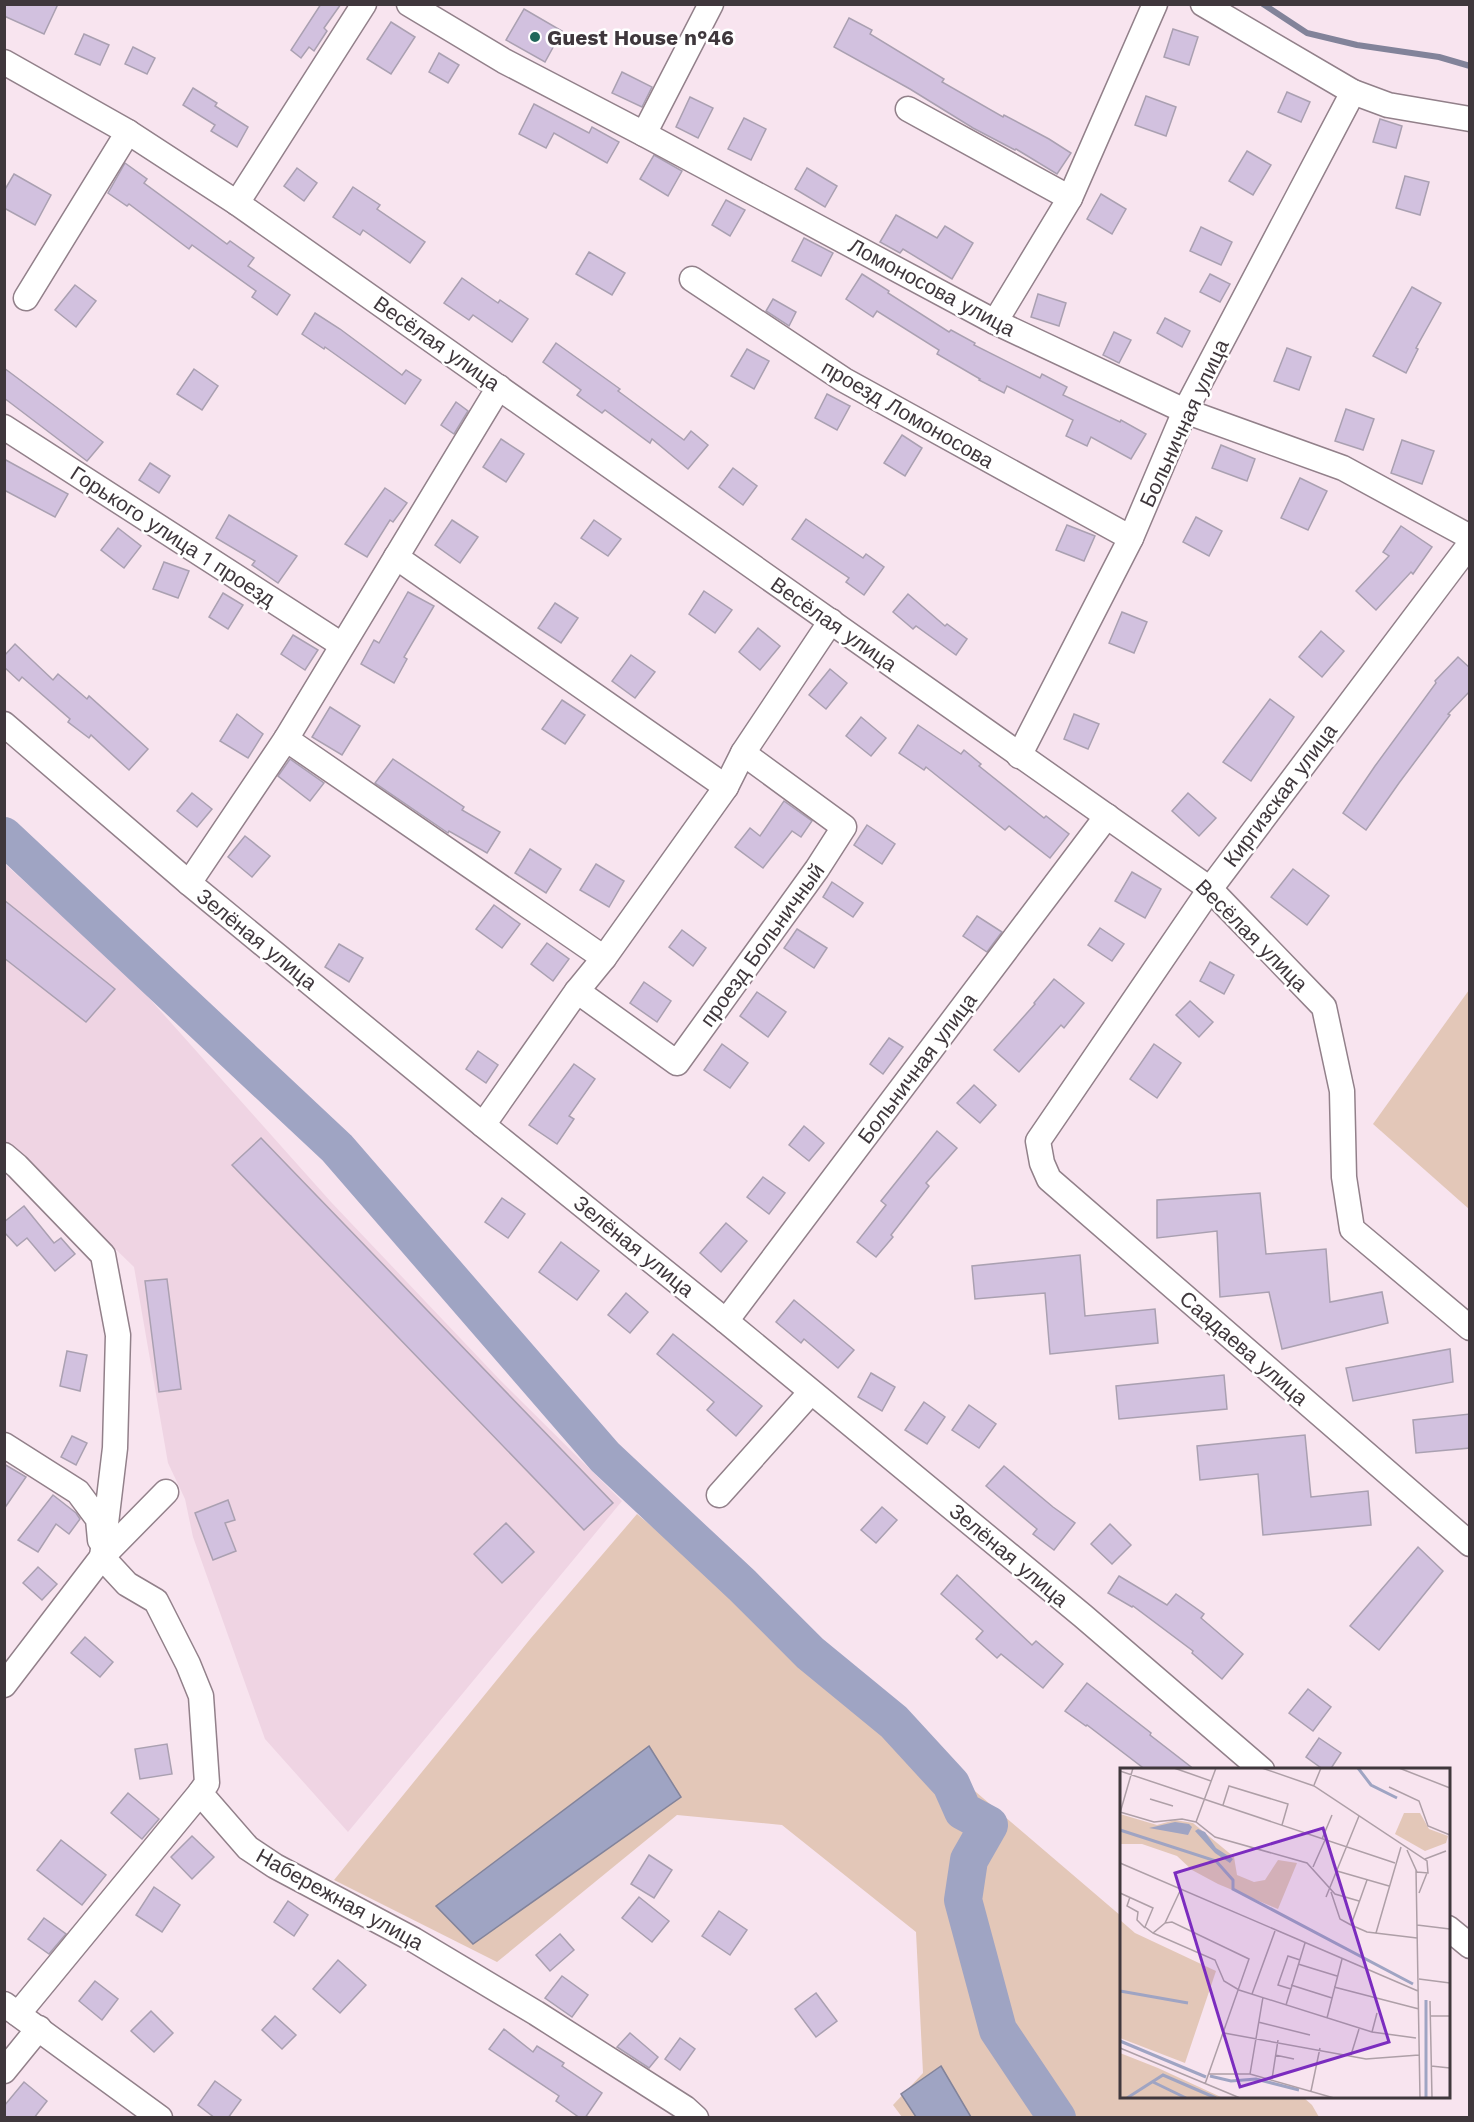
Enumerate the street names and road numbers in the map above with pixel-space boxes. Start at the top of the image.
street label: Ломоносова улица [845,233,1020,342]
street label: Весёлая улица [369,290,505,396]
street label: Больничная улица [1134,335,1234,511]
street label: проезд Ломоносова [818,355,999,474]
street label: Горького улица 1 проезд [66,461,280,611]
street label: Весёлая улица [766,571,902,677]
street label: Киргизская улица [1218,718,1342,871]
street label: проезд Больничный [694,859,830,1031]
street label: Весёлая улица [1191,874,1313,996]
street label: Зелёная улица [192,883,322,995]
street label: Больничная улица [852,988,982,1148]
street label: Зелёная улица [569,1190,699,1302]
street label: Саадаева улица [1175,1285,1314,1411]
street label: Зелёная улица [945,1498,1074,1612]
street label: Набережная улица [252,1843,428,1955]

